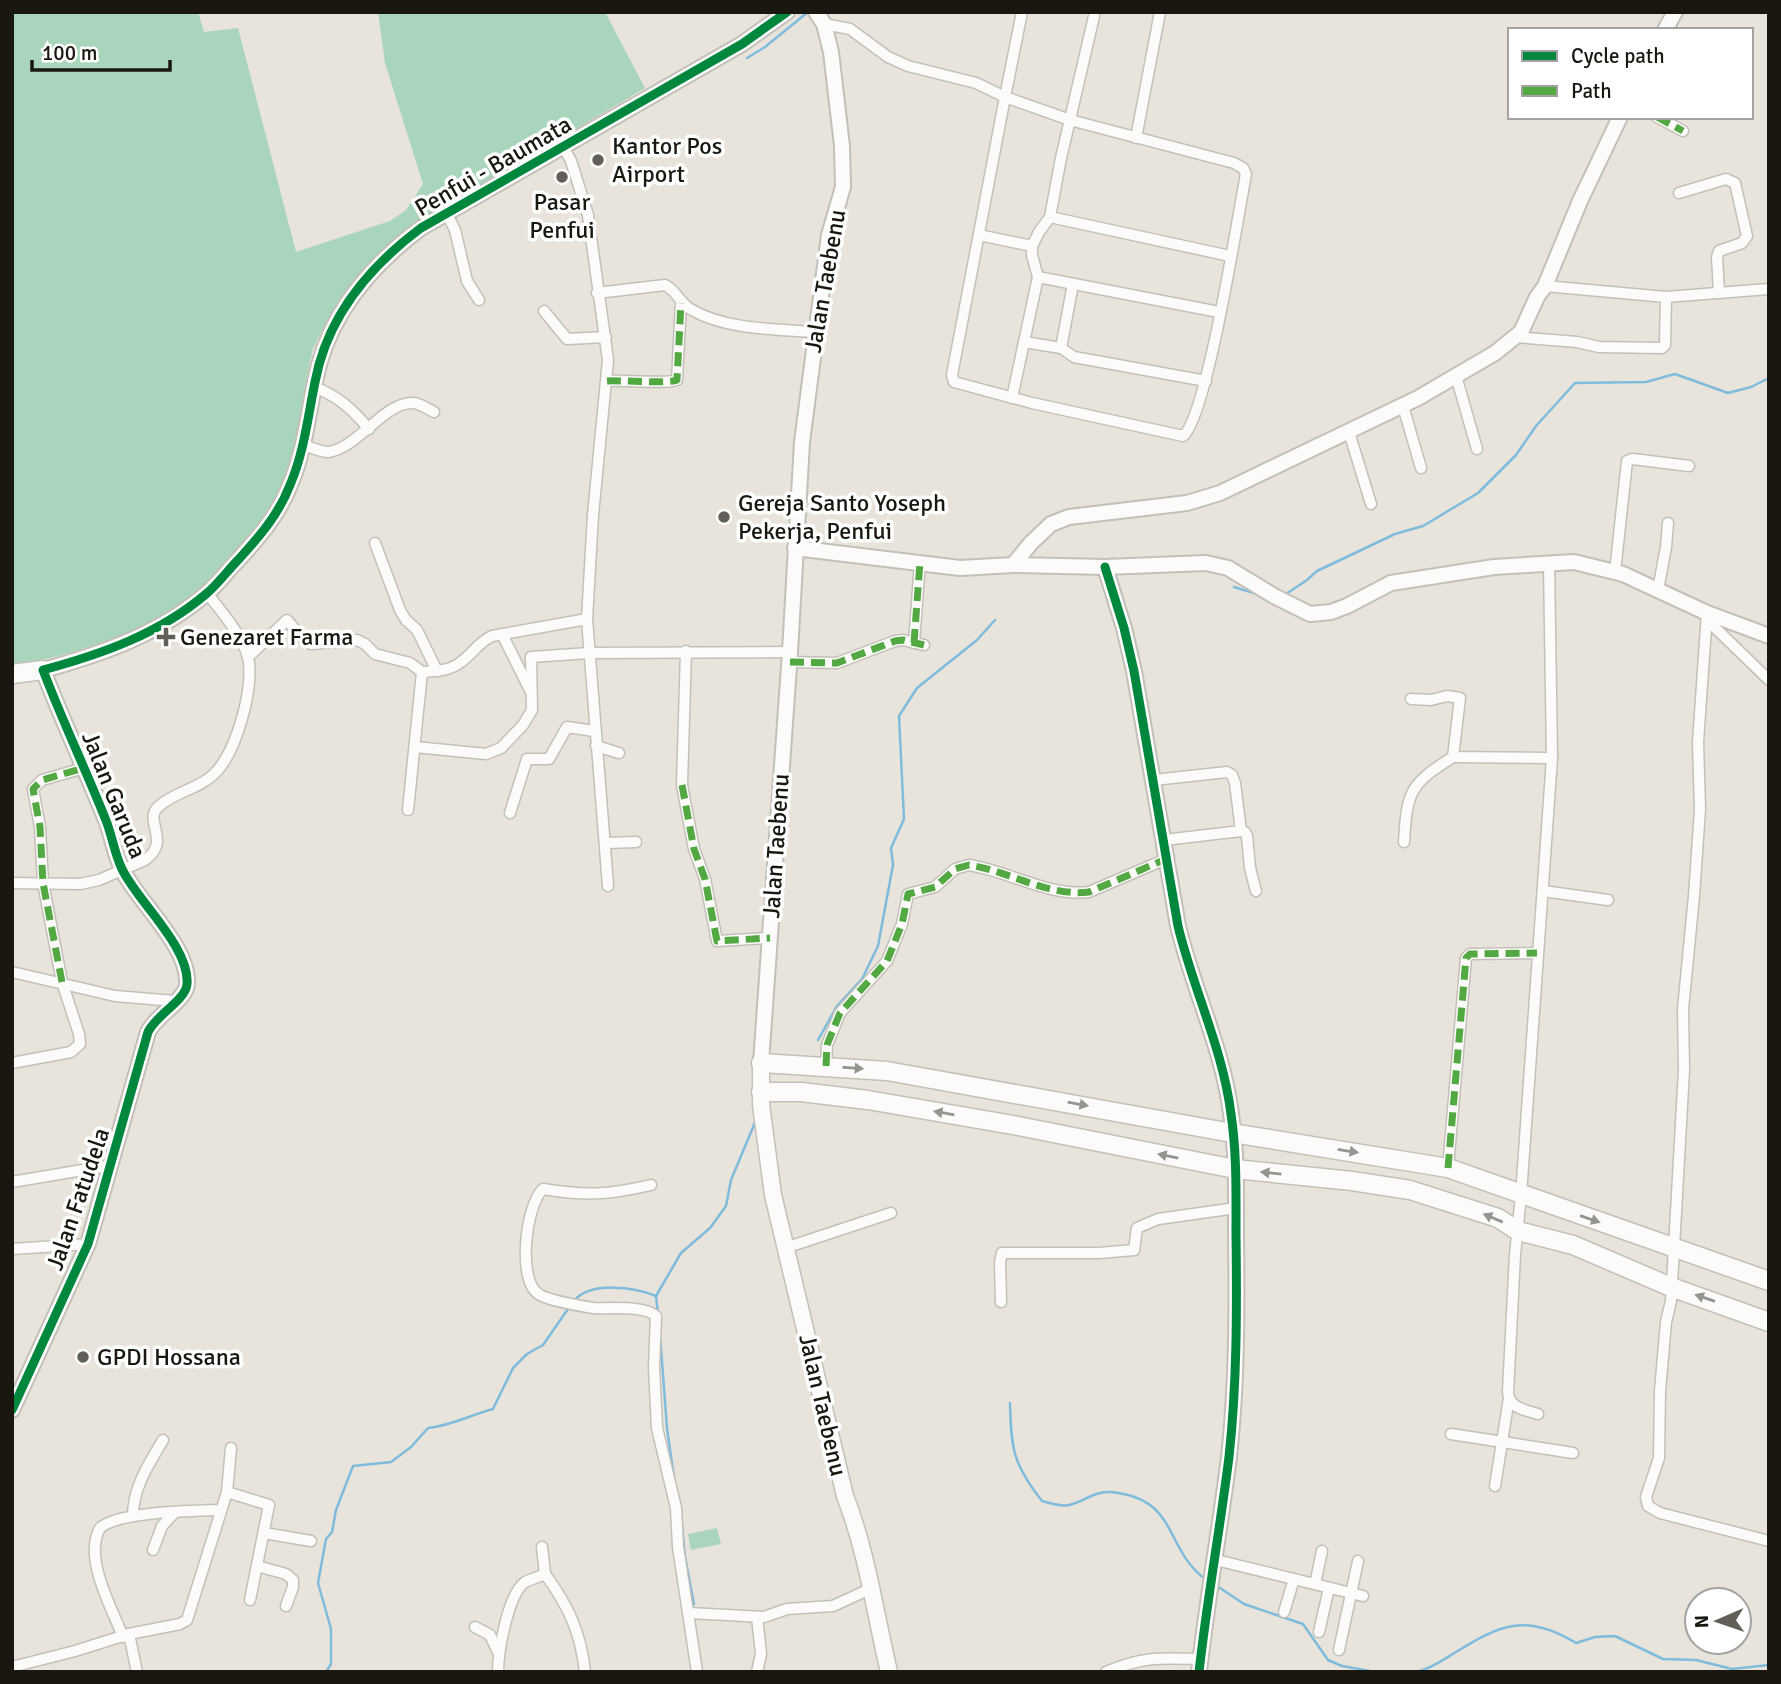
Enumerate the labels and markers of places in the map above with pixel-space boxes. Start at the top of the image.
place label: Kantor Pos Airport [612,131,722,189]
marker: Kantor Pos Airport [590,152,606,168]
marker: Pasar Penfui [554,169,570,185]
place label: Pasar Penfui [529,187,595,245]
place label: Gereja Santo Yoseph Pekerja, Penfui [738,488,946,546]
marker: Gereja Santo Yoseph Pekerja, Penfui [716,509,732,525]
place label: Genezaret Farma [180,622,354,652]
marker: Genezaret Farma [158,629,174,645]
place label: GPDI Hossana [97,1342,241,1372]
marker: GPDI Hossana [75,1349,91,1365]

